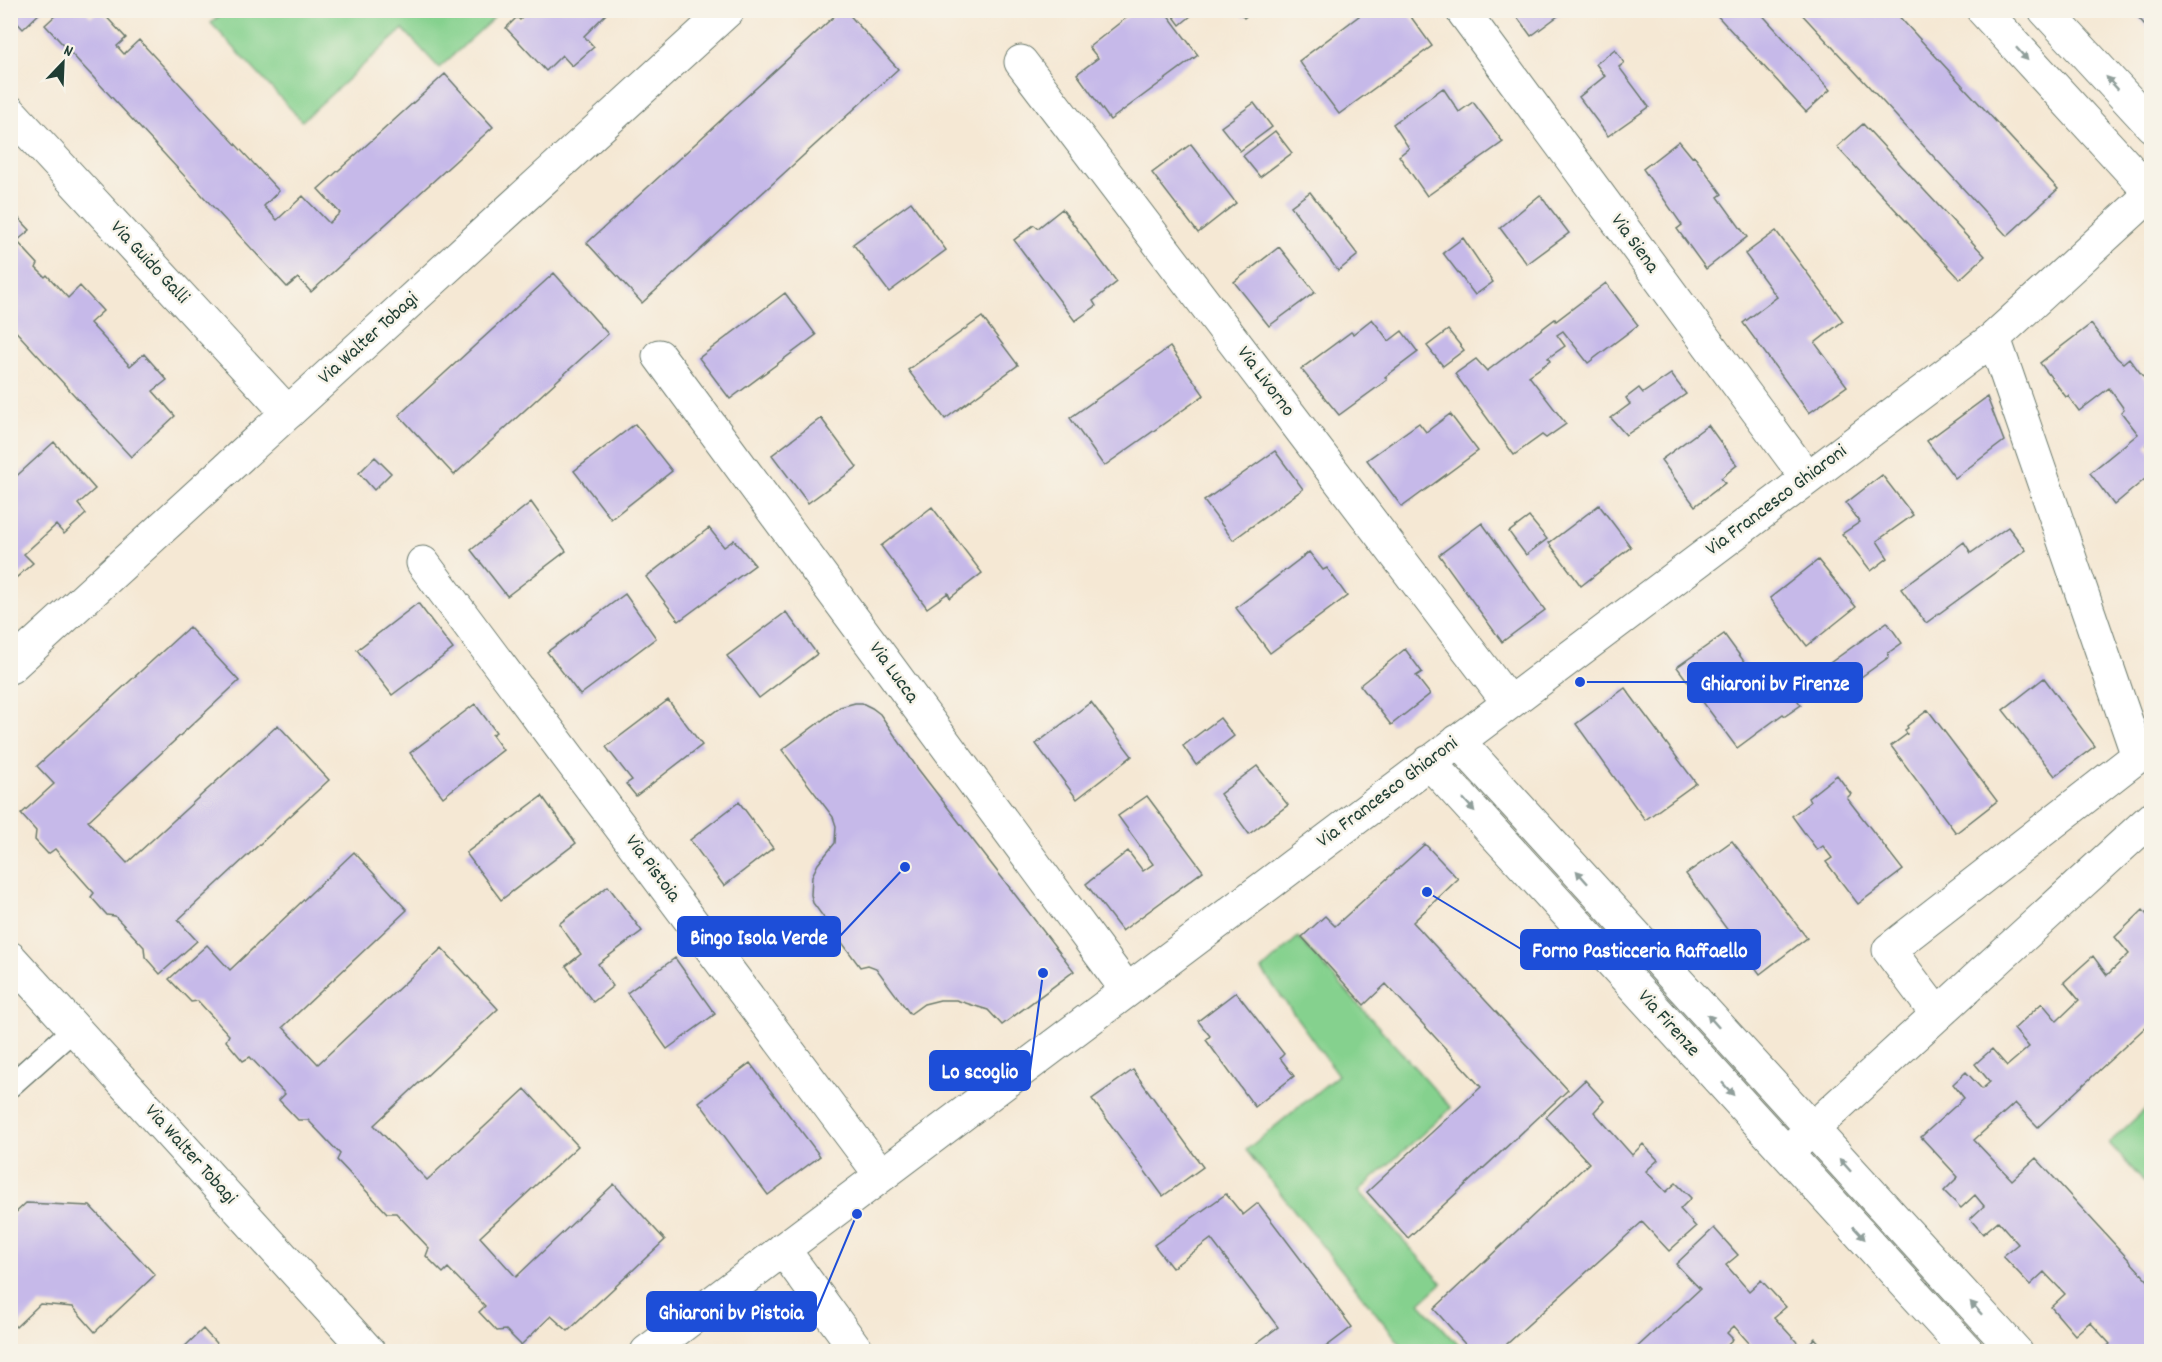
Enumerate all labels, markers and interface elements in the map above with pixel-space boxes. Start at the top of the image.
north arrow [33,33,93,93]
text: N [60,39,76,64]
one-way arrow [2015,46,2029,61]
one-way arrow [2106,76,2119,91]
street label: Via Siena [1603,209,1665,280]
street label: Via Guido Galli [103,215,195,311]
street label: Via Walter Tobagi [313,286,426,392]
street label: Via Livorno [1229,341,1301,423]
street label: Via Francesco Ghiaroni [1700,438,1854,563]
street label: Via Lucca [861,637,925,710]
callout: Ghiaroni bv Firenze [1688,663,1862,702]
text: Ghiaroni bv Firenze [1700,671,1850,701]
street label: Via Francesco Ghiaroni [1311,730,1465,855]
one-way arrow [1462,798,1476,813]
street label: Via Pistoia [617,830,687,909]
one-way arrow [1575,870,1589,884]
callout: Bingo Isola Verde [678,917,840,956]
text: Bingo Isola Verde [690,925,828,955]
callout: Forno Pasticceria Raffaello [1521,930,1760,969]
text: Forno Pasticceria Raffaello [1532,938,1748,968]
street label: Via Firenze [1630,984,1706,1064]
one-way arrow [1706,1013,1720,1028]
callout: Lo scoglio [930,1051,1030,1090]
text: Lo scoglio [942,1059,1018,1089]
one-way arrow [1721,1081,1734,1096]
street label: Via Walter Tobagi [137,1099,243,1212]
one-way arrow [1838,1157,1852,1172]
one-way arrow [1852,1226,1866,1240]
callout: Ghiaroni bv Pistoia [647,1292,816,1331]
text: Ghiaroni bv Pistoia [658,1300,805,1330]
one-way arrow [1969,1301,1983,1316]

